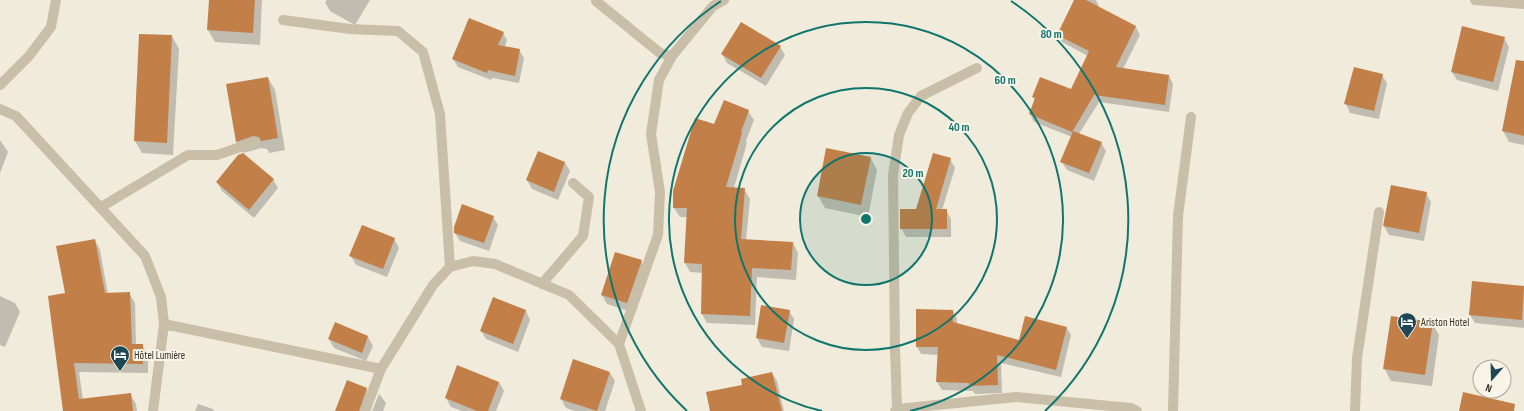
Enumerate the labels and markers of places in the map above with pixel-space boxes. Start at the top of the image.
centre of rings [859,212,873,226]
hotel icon: Ariston Hotel [1396,311,1418,339]
place label: Ariston Hotel [1420,316,1469,329]
hotel icon: Hôtel Lumière [109,344,131,372]
place label: Hôtel Lumière [134,349,185,362]

